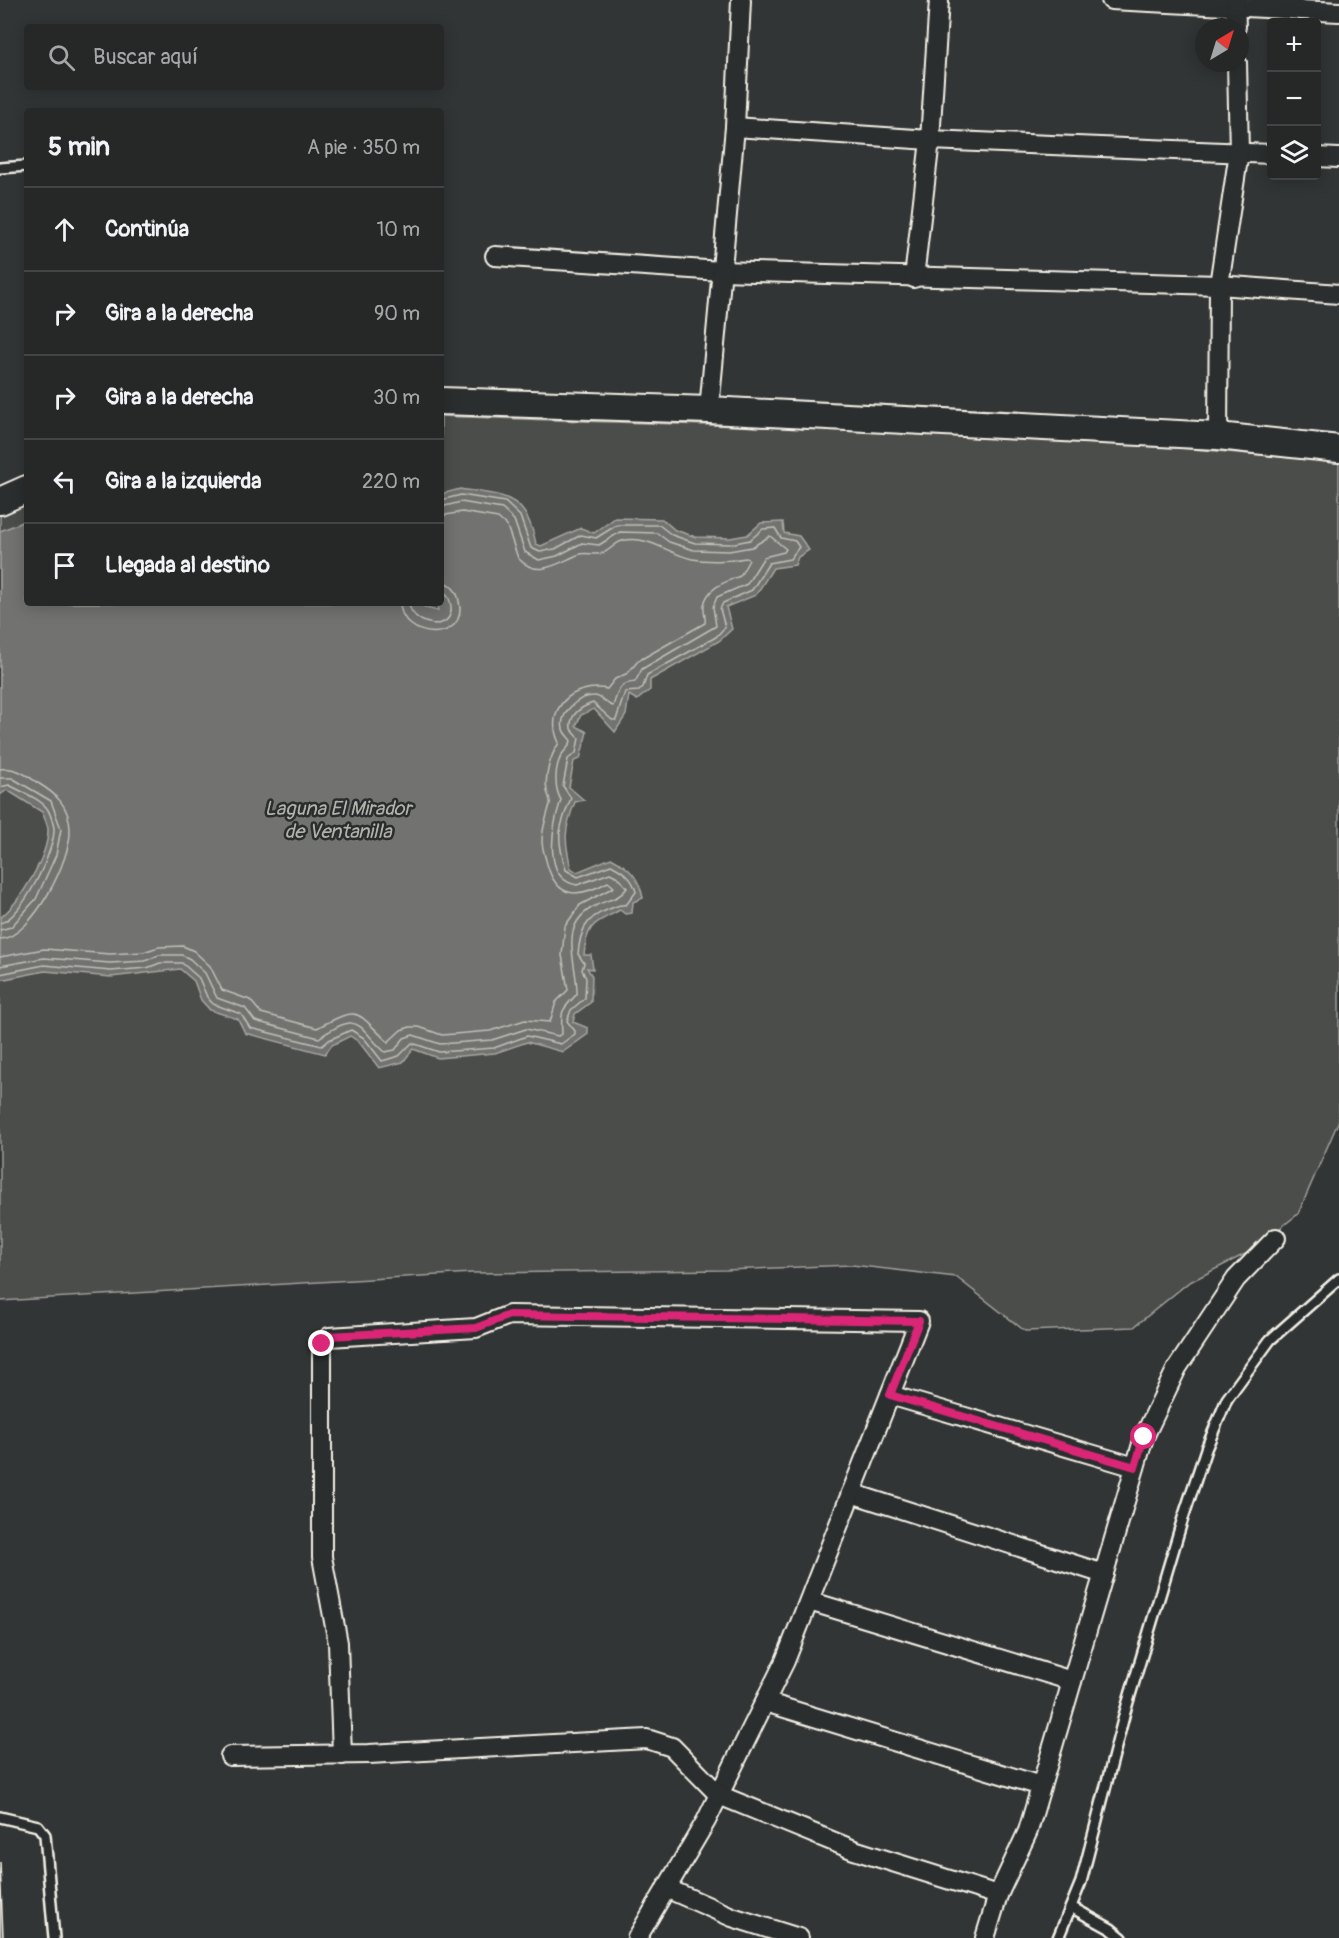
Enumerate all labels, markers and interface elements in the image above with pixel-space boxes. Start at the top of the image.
north arrow [1195,18,1249,72]
map controls [1267,18,1321,180]
button: + [1267,18,1321,72]
search box [24,24,444,90]
icon: search [45,41,78,74]
text: Buscar aquí [93,43,198,71]
button: − [1267,72,1321,126]
button: layers [1267,126,1321,180]
text: 5 min [48,131,110,163]
text: A pie · 350 m [307,135,420,160]
icon: ahead [48,213,81,246]
text: Continúa [105,215,189,243]
text: 10 m [376,217,420,242]
icon: right [48,297,81,330]
text: Gira a la derecha [105,299,253,327]
text: 90 m [374,301,420,326]
icon: right [48,381,81,414]
text: Gira a la derecha [105,383,253,411]
text: 30 m [373,385,420,410]
icon: left [48,465,81,498]
text: Gira a la izquierda [105,467,262,495]
text: 220 m [362,469,420,494]
icon: arrive [48,549,81,582]
text: Llegada al destino [105,551,270,579]
water label: Laguna El Mirador de Ventanilla [265,796,414,844]
route end [308,1330,334,1356]
route start [1130,1423,1156,1449]

